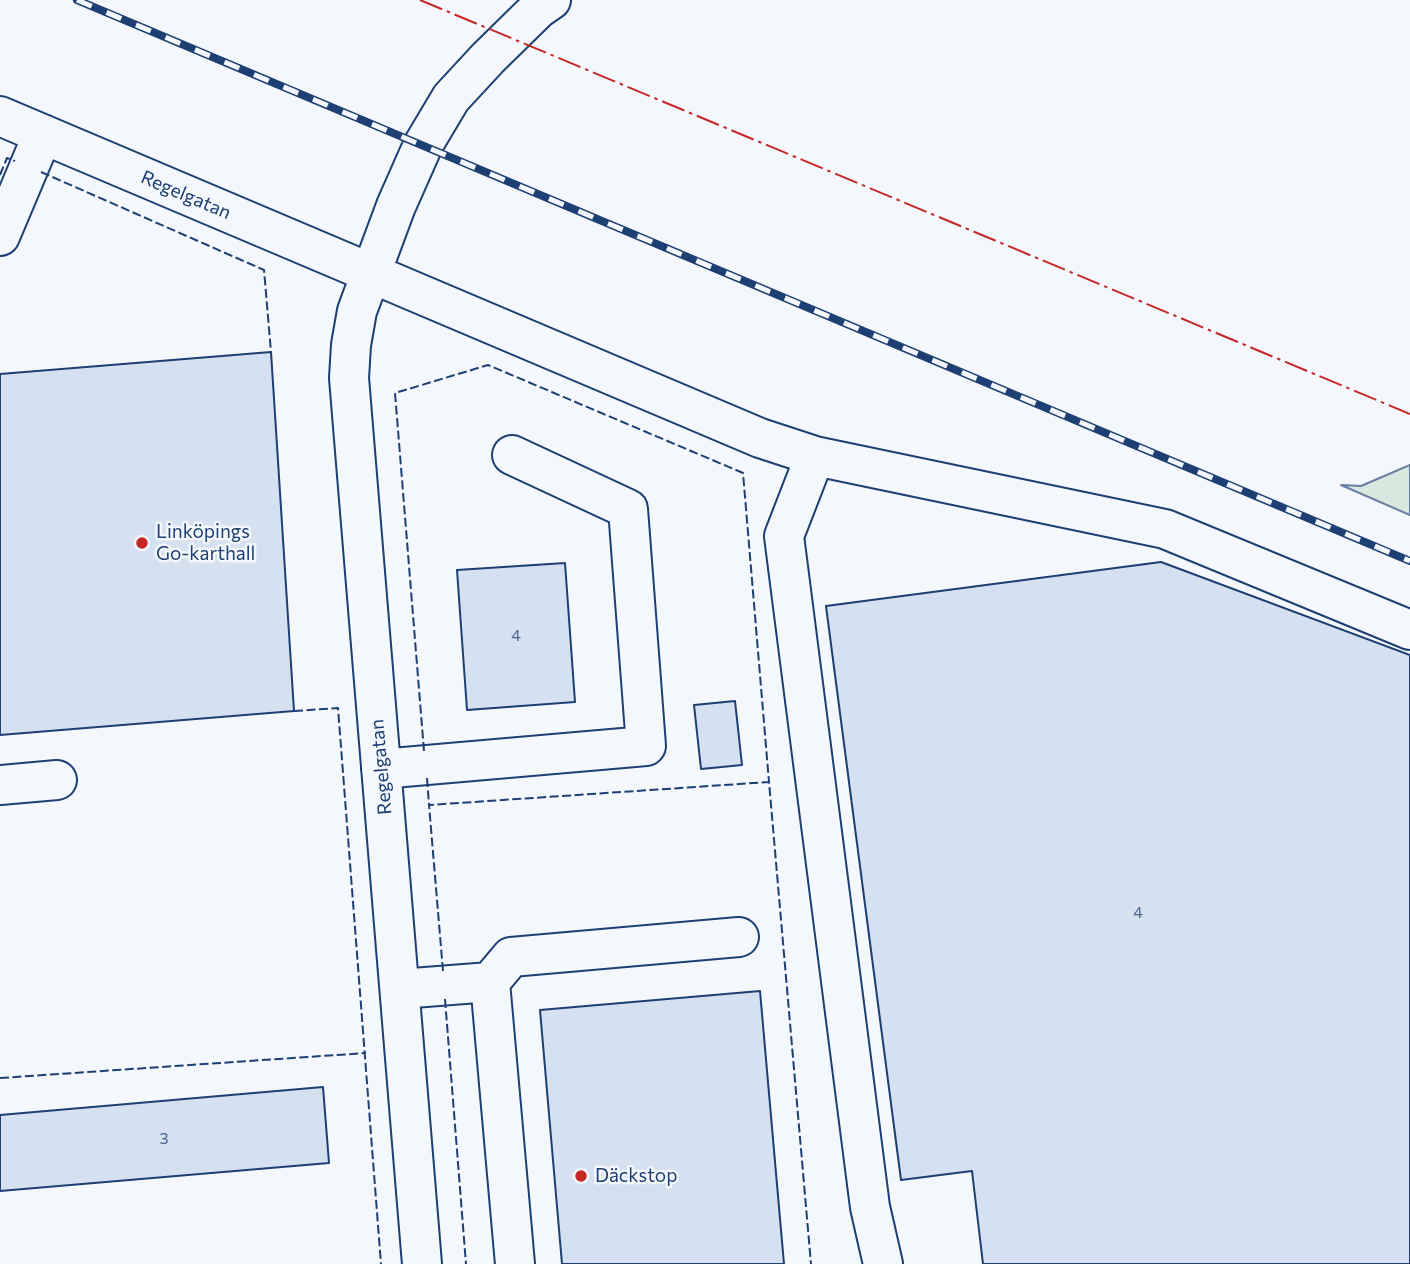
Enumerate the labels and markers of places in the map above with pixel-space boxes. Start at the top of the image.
place label: Linköpings Go-karthall [156,521,255,565]
marker: Linköpings Go-karthall [134,535,150,551]
place label: Däckstop [595,1165,677,1187]
marker: Däckstop [573,1168,589,1184]

